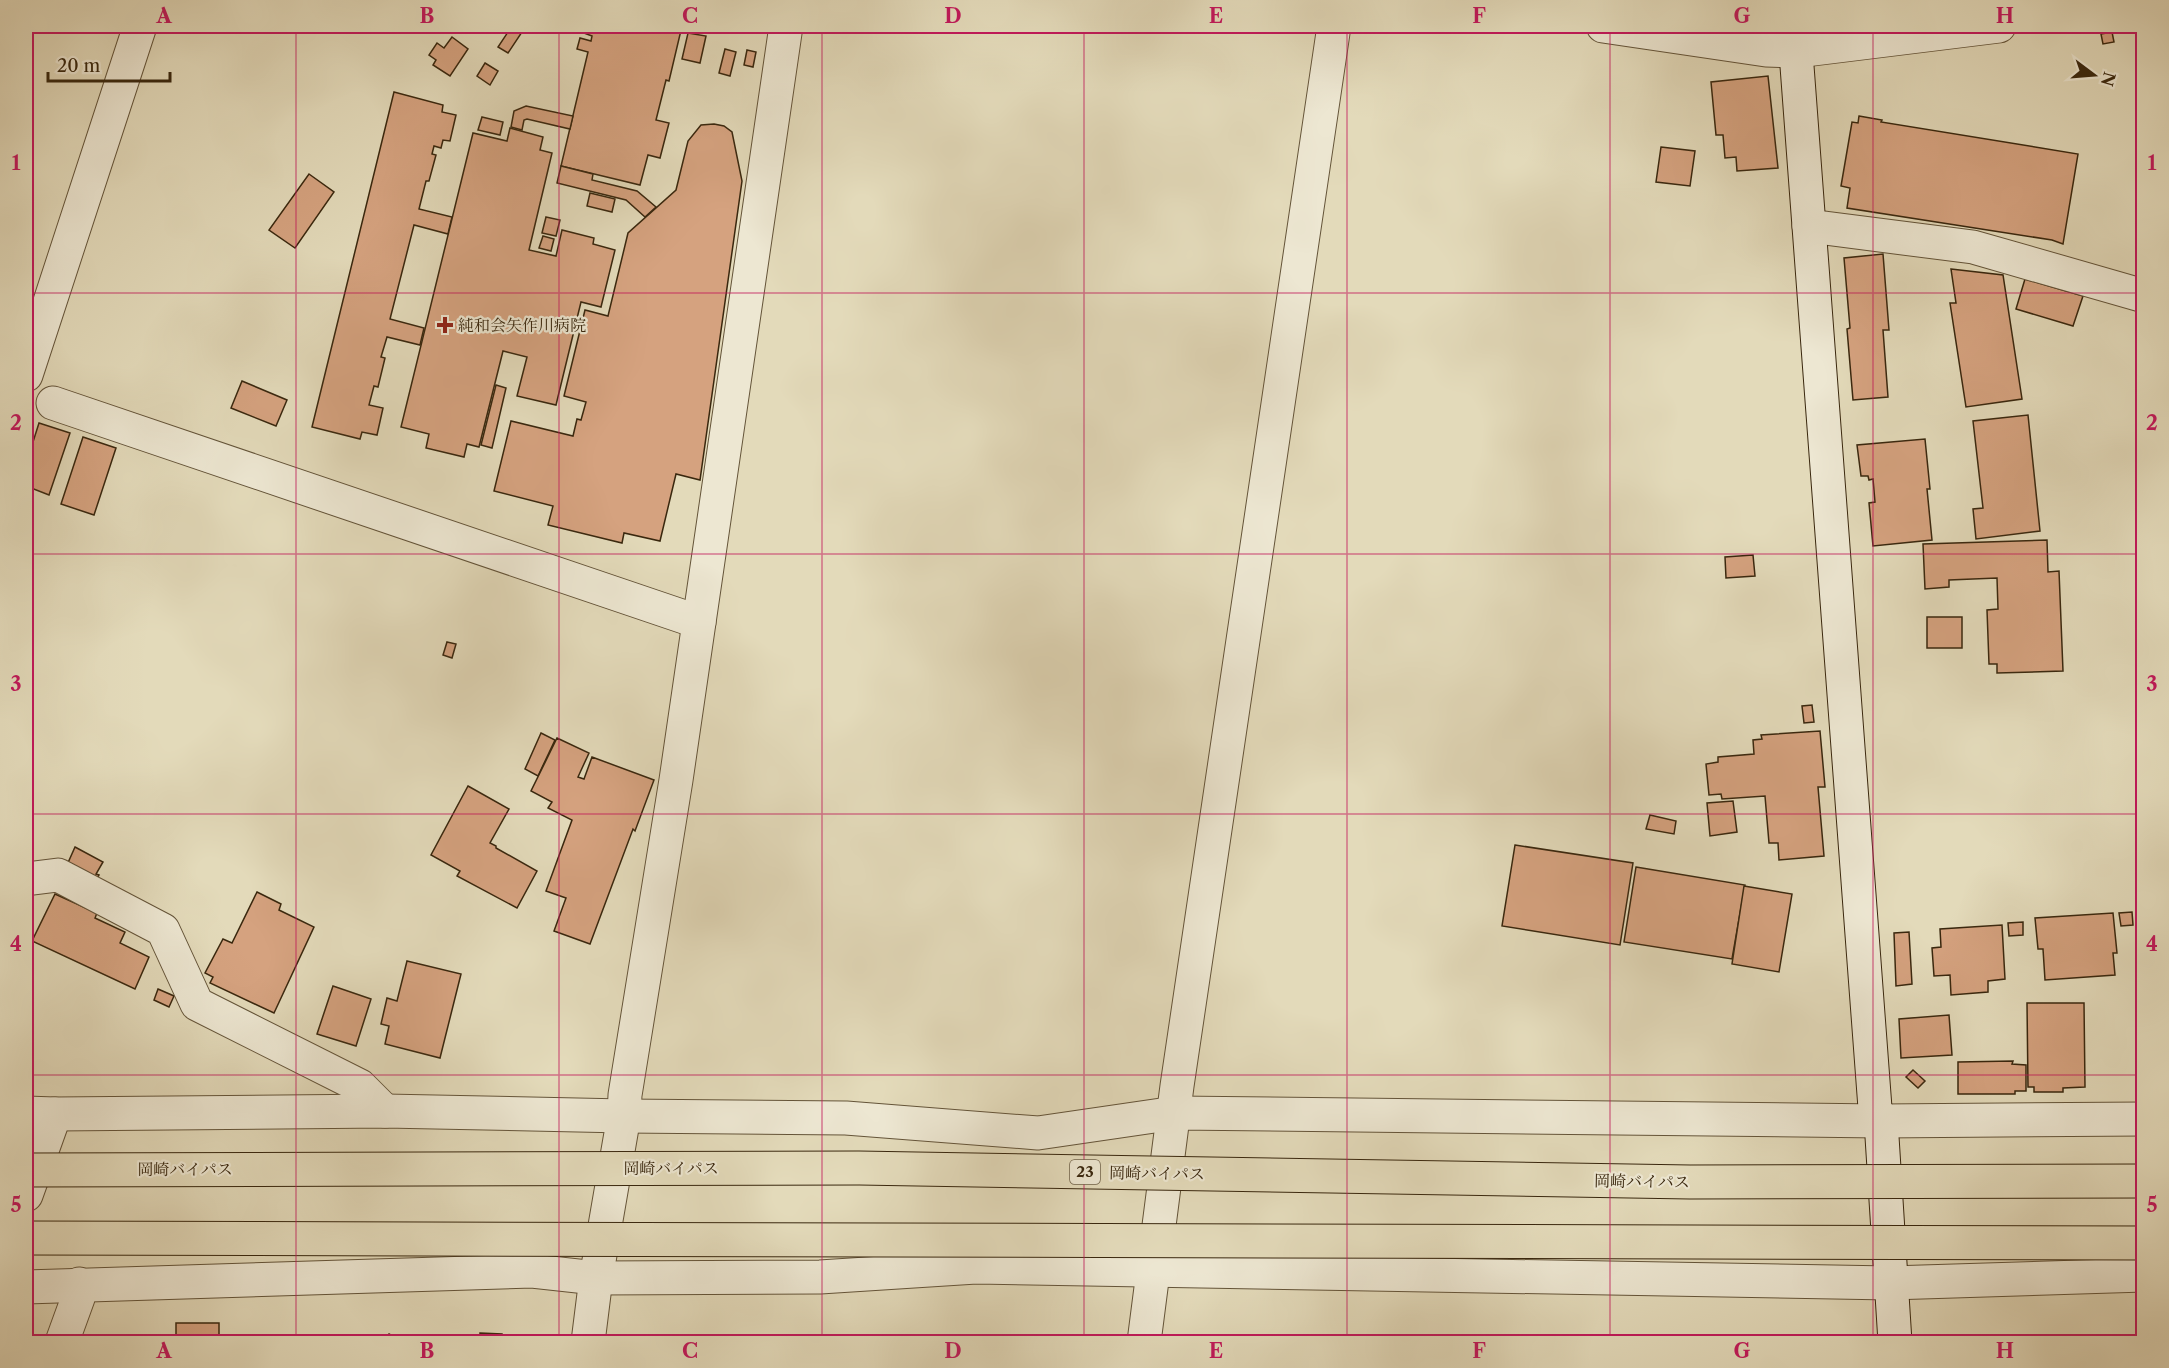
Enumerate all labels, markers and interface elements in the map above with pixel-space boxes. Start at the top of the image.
text: A [155,4,172,28]
text: B [420,4,435,28]
text: C [682,4,698,28]
text: D [944,4,962,28]
text: E [1209,4,1223,28]
text: F [1472,4,1486,28]
text: G [1734,4,1751,28]
text: H [1996,4,2014,28]
scale bar [48,45,170,83]
north arrow [2064,45,2124,105]
text: 20 m [57,55,101,77]
text: N [2097,70,2120,89]
text: 1 [12,151,21,175]
text: 1 [2148,151,2157,175]
place label: 純和会矢作川病院 [458,315,586,335]
marker: 純和会矢作川病院 [436,316,454,334]
text: 2 [10,411,22,435]
text: 2 [2146,411,2158,435]
text: 3 [10,672,22,696]
text: 3 [2146,672,2158,696]
text: 4 [10,932,22,956]
text: 4 [2146,932,2158,956]
street label: 岡崎バイパス [623,1158,719,1178]
street label: 岡崎バイパス [137,1159,233,1179]
road number: 23 [1070,1160,1100,1184]
street label: 岡崎バイパス [1109,1162,1205,1184]
street label: 岡崎バイパス [1594,1170,1690,1192]
text: 5 [10,1193,22,1217]
text: 5 [2146,1193,2158,1217]
text: A [155,1339,172,1363]
text: B [420,1339,435,1363]
text: C [682,1339,698,1363]
text: D [944,1339,962,1363]
text: E [1209,1339,1223,1363]
text: F [1472,1339,1486,1363]
text: G [1734,1339,1751,1363]
text: H [1996,1339,2014,1363]

